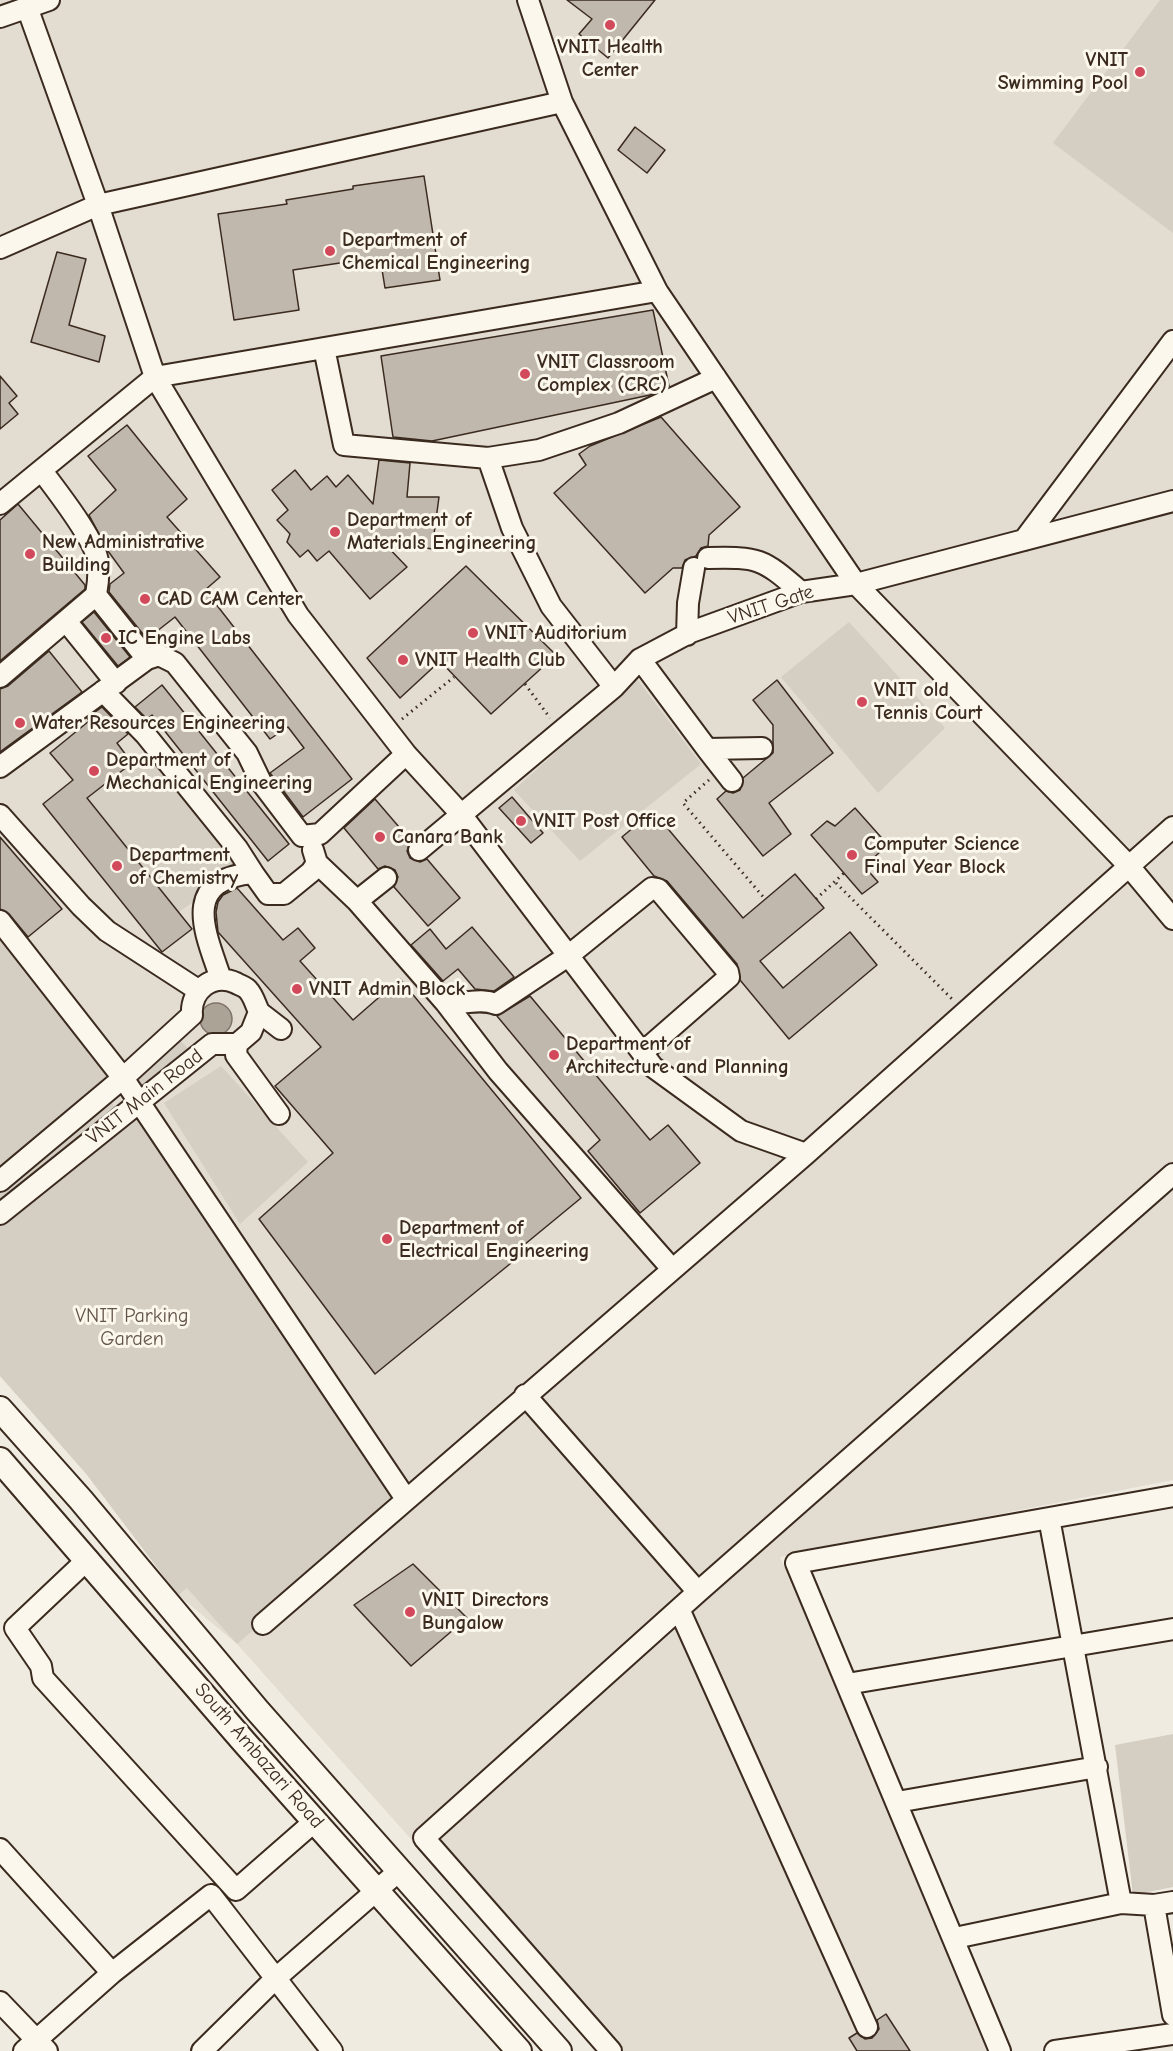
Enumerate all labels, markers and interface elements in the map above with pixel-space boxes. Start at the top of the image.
marker: VNIT Health Center [603,18,617,32]
place label: VNIT Health Center [557,35,663,82]
place label: VNIT Swimming Pool [998,48,1128,95]
marker: VNIT Swimming Pool [1133,65,1147,79]
place label: Department of Chemical Engineering [342,228,530,275]
marker: Department of Chemical Engineering [323,244,337,258]
place label: VNIT Classroom Complex (CRC) [537,350,675,397]
marker: VNIT Classroom Complex (CRC) [518,367,532,381]
place label: Department of Materials Engineering [347,508,536,555]
marker: Department of Materials Engineering [328,525,342,539]
place label: New Administrative Building [42,530,204,577]
marker: New Administrative Building [23,547,37,561]
street label: VNIT Gate [725,580,817,630]
place label: CAD CAM Center [157,587,303,611]
marker: CAD CAM Center [138,592,152,606]
place label: VNIT Auditorium [485,621,627,645]
place label: IC Engine Labs [118,626,250,650]
marker: VNIT Auditorium [466,626,480,640]
marker: IC Engine Labs [99,631,113,645]
place label: VNIT Health Club [415,648,565,672]
marker: VNIT Health Club [396,653,410,667]
place label: VNIT old Tennis Court [874,678,982,725]
marker: VNIT old Tennis Court [855,695,869,709]
place label: Water Resources Engineering [32,711,286,735]
marker: Water Resources Engineering [13,716,27,730]
place label: Department of Mechanical Engineering [106,748,313,795]
marker: Department of Mechanical Engineering [87,764,101,778]
place label: VNIT Post Office [533,809,676,833]
marker: VNIT Post Office [514,814,528,828]
place label: Canara Bank [392,825,503,849]
marker: Canara Bank [373,830,387,844]
place label: Computer Science Final Year Block [864,832,1019,879]
place label: Department of Chemistry [129,843,238,890]
marker: Computer Science Final Year Block [845,848,859,862]
marker: Department of Chemistry [110,859,124,873]
place label: VNIT Admin Block [309,977,465,1001]
marker: VNIT Admin Block [290,982,304,996]
place label: Department of Architecture and Planning [566,1032,789,1079]
street label: VNIT Main Road [82,1044,208,1150]
marker: Department of Architecture and Planning [547,1048,561,1062]
place label: Department of Electrical Engineering [399,1216,589,1263]
marker: Department of Electrical Engineering [380,1232,394,1246]
park label: VNIT Parking Garden [75,1304,189,1351]
place label: VNIT Directors Bungalow [422,1588,548,1635]
marker: VNIT Directors Bungalow [403,1605,417,1619]
street label: South Ambazari Road [189,1678,329,1834]

